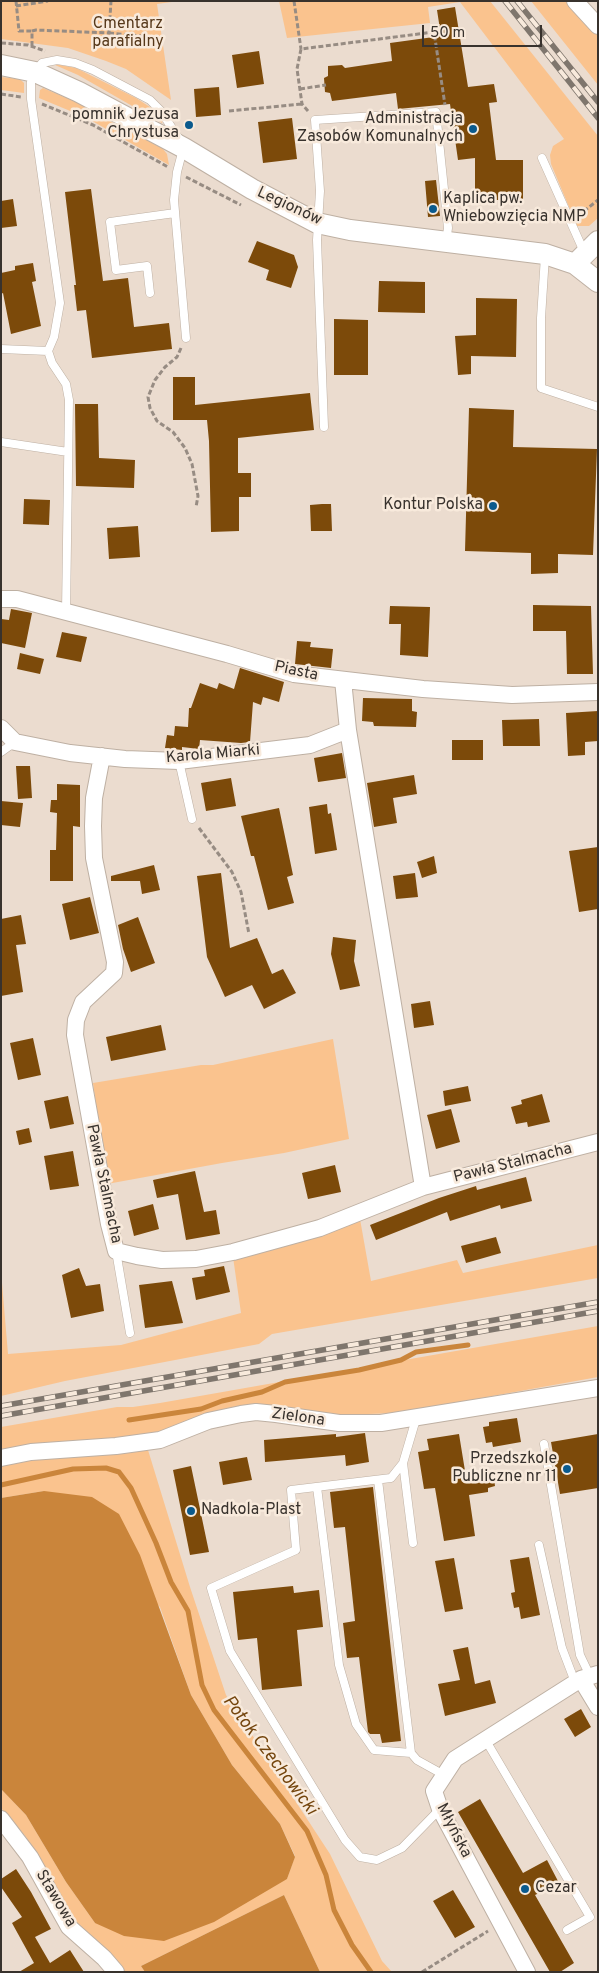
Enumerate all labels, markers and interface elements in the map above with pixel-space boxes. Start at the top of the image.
park label: Cmentarz parafialny [92,15,164,53]
scale bar [424,15,544,47]
text: 50 m [430,24,465,43]
place label: pomnik Jezusa Chrystusa [72,106,179,144]
place label: Administracja Zasobów Komunalnych [297,110,463,148]
marker: pomnik Jezusa Chrystusa [183,119,195,131]
marker: Administracja Zasobów Komunalnych [467,123,479,135]
street label: Legionów [254,184,324,230]
place label: Kaplica pw. Wniebowzięcia NMP [443,190,586,228]
marker: Kaplica pw. Wniebowzięcia NMP [427,203,439,215]
place label: Kontur Polska [383,496,483,516]
marker: Kontur Polska [487,500,499,512]
street label: Piasta [272,658,320,686]
street label: Karola Miarki [165,741,261,769]
street label: Pawła Stalmacha [81,1123,125,1245]
street label: Pawła Stalmacha [452,1140,574,1188]
street label: Zielona [270,1405,326,1431]
place label: Przedszkole Publiczne nr 11 [452,1450,557,1488]
marker: Przedszkole Publiczne nr 11 [561,1463,573,1475]
place label: Nadkola-Plast [201,1501,301,1521]
marker: Nadkola-Plast [185,1505,197,1517]
water label: Potok Czechowicki [217,1692,321,1820]
street label: Młyńska [431,1801,475,1861]
street label: Stawowa [30,1867,80,1931]
place label: Cezar [535,1879,577,1899]
marker: Cezar [519,1883,531,1895]

